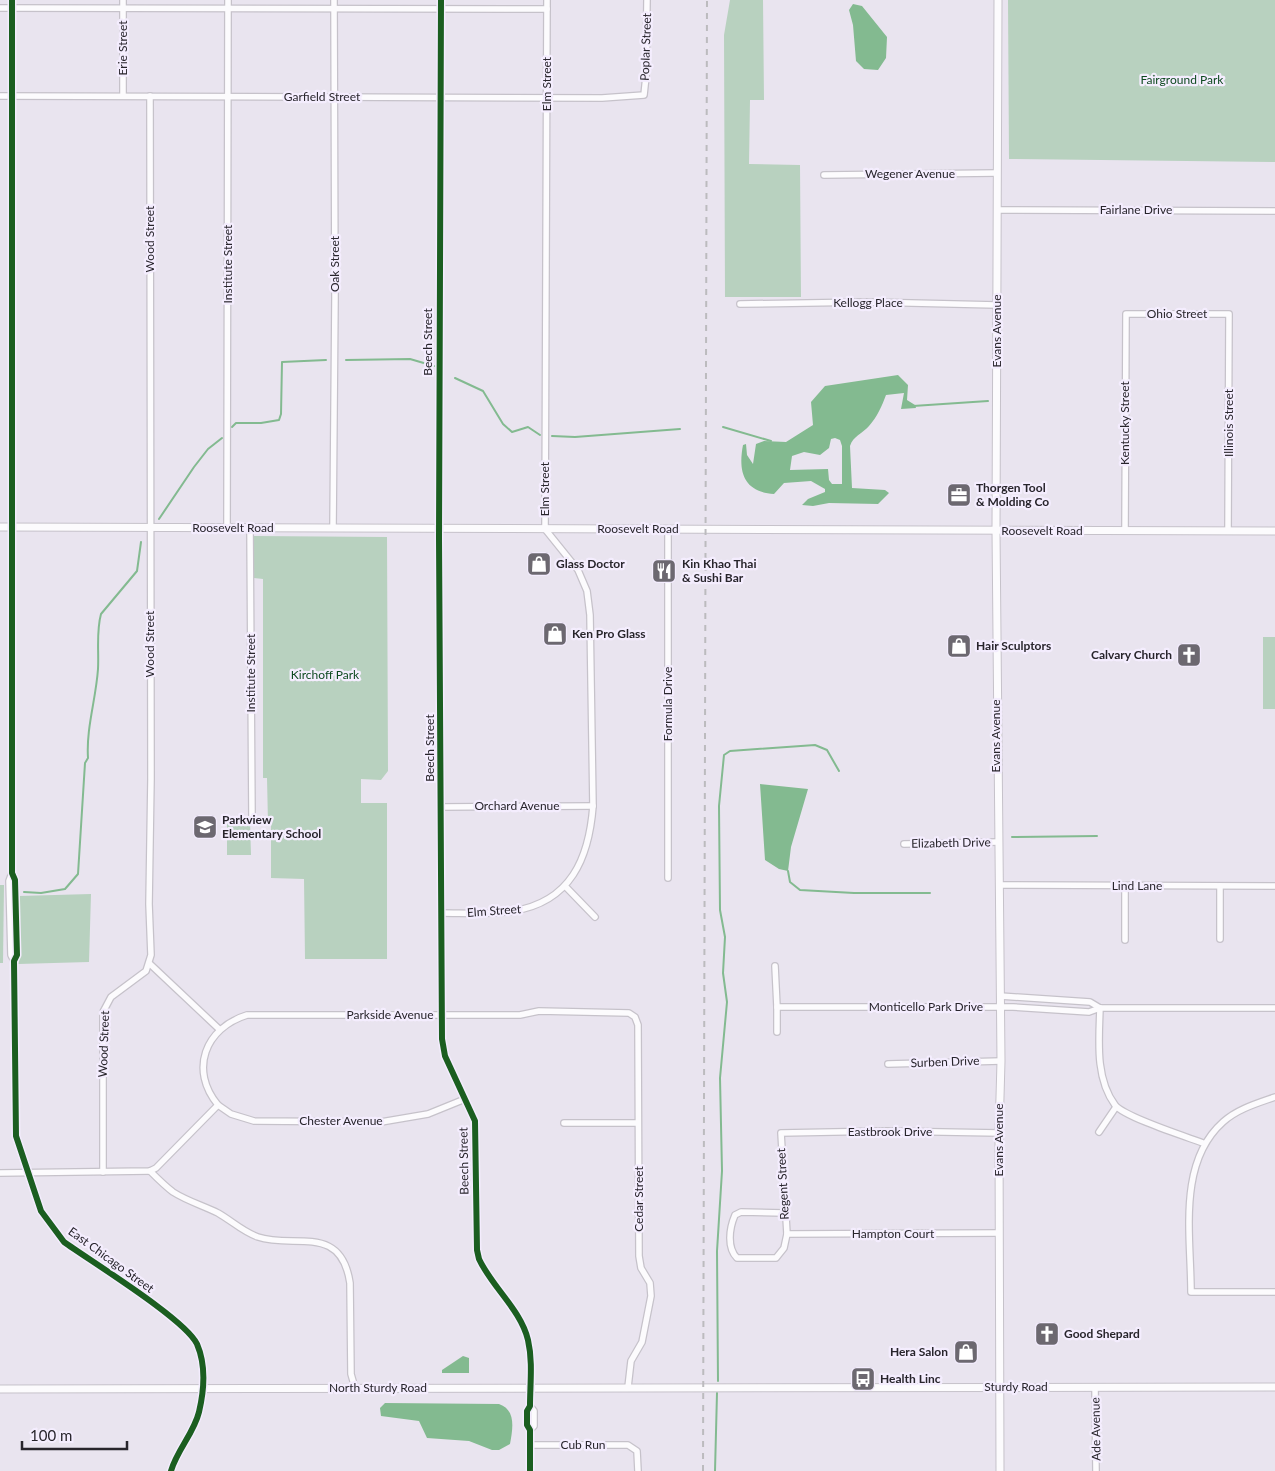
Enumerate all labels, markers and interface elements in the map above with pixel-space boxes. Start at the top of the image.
street label: Poplar Street [637,12,654,81]
street label: Erie Street [115,20,130,76]
street label: Elm Street [539,56,554,111]
park label: Fairground Park [1141,72,1224,87]
street label: Garfield Street [284,89,361,104]
street label: Wegener Avenue [865,166,955,181]
street label: Fairlane Drive [1100,202,1172,217]
street label: Wood Street [142,205,157,272]
street label: Institute Street [220,224,235,303]
street label: Oak Street [327,235,342,292]
street label: Kellogg Place [833,295,903,310]
street label: Evans Avenue [989,295,1004,367]
street label: Ohio Street [1147,306,1208,321]
street label: Beech Street [420,308,435,376]
street label: Kentucky Street [1117,380,1132,465]
street label: Illinois Street [1221,388,1236,457]
street label: Elm Street [537,461,552,516]
place label: Thorgen Tool & Molding Co [976,480,1049,509]
office icon: Thorgen Tool & Molding Co [946,482,972,508]
street label: Roosevelt Road [192,520,274,535]
street label: Roosevelt Road [597,521,679,536]
street label: Roosevelt Road [1001,523,1083,538]
shop icon: Glass Doctor [526,551,552,577]
place label: Glass Doctor [556,556,625,571]
place label: Kin Khao Thai & Sushi Bar [682,556,757,585]
restaurant icon: Kin Khao Thai & Sushi Bar [651,558,677,584]
street label: Wood Street [142,610,157,677]
shop icon: Ken Pro Glass [542,621,568,647]
place label: Ken Pro Glass [572,626,646,641]
street label: Institute Street [243,633,258,712]
shop icon: Hair Sculptors [946,633,972,659]
place label: Hair Sculptors [976,638,1051,653]
church icon: Calvary Church [1176,642,1202,668]
place label: Calvary Church [1091,647,1172,662]
park label: Kirchoff Park [291,667,360,682]
street label: Formula Drive [660,667,675,741]
street label: Evans Avenue [988,700,1003,772]
street label: Beech Street [422,714,437,782]
street label: Orchard Avenue [474,798,560,813]
place label: Parkview Elementary School [222,812,321,841]
school or university icon: Parkview Elementary School [192,814,218,840]
street label: Elizabeth Drive [911,834,991,851]
street label: Lind Lane [1112,878,1162,893]
street label: Elm Street [466,901,522,920]
street label: Monticello Park Drive [869,999,983,1014]
street label: Parkside Avenue [347,1007,433,1022]
street label: Wood Street [95,1010,112,1078]
street label: Surben Drive [910,1053,980,1070]
street label: Evans Avenue [991,1104,1006,1176]
street label: Chester Avenue [299,1113,383,1128]
street label: Eastbrook Drive [848,1124,932,1139]
street label: Beech Street [455,1126,472,1195]
street label: Regent Street [773,1147,792,1220]
street label: Cedar Street [631,1165,646,1232]
street label: East Chicago Street [66,1223,158,1296]
street label: Hampton Court [852,1226,935,1241]
church icon: Good Shepard [1034,1321,1060,1347]
place label: Good Shepard [1064,1326,1140,1341]
shop icon: Hera Salon [953,1339,979,1365]
place label: Hera Salon [890,1344,948,1359]
bus stop icon: Health Linc [850,1366,876,1392]
place label: Health Linc [880,1371,941,1386]
street label: Sturdy Road [984,1379,1048,1394]
street label: North Sturdy Road [329,1380,427,1395]
street label: Ade Avenue [1087,1397,1104,1461]
scale bar [22,1418,128,1450]
text: 100 m [30,1426,72,1444]
street label: Cub Run [560,1437,606,1452]

